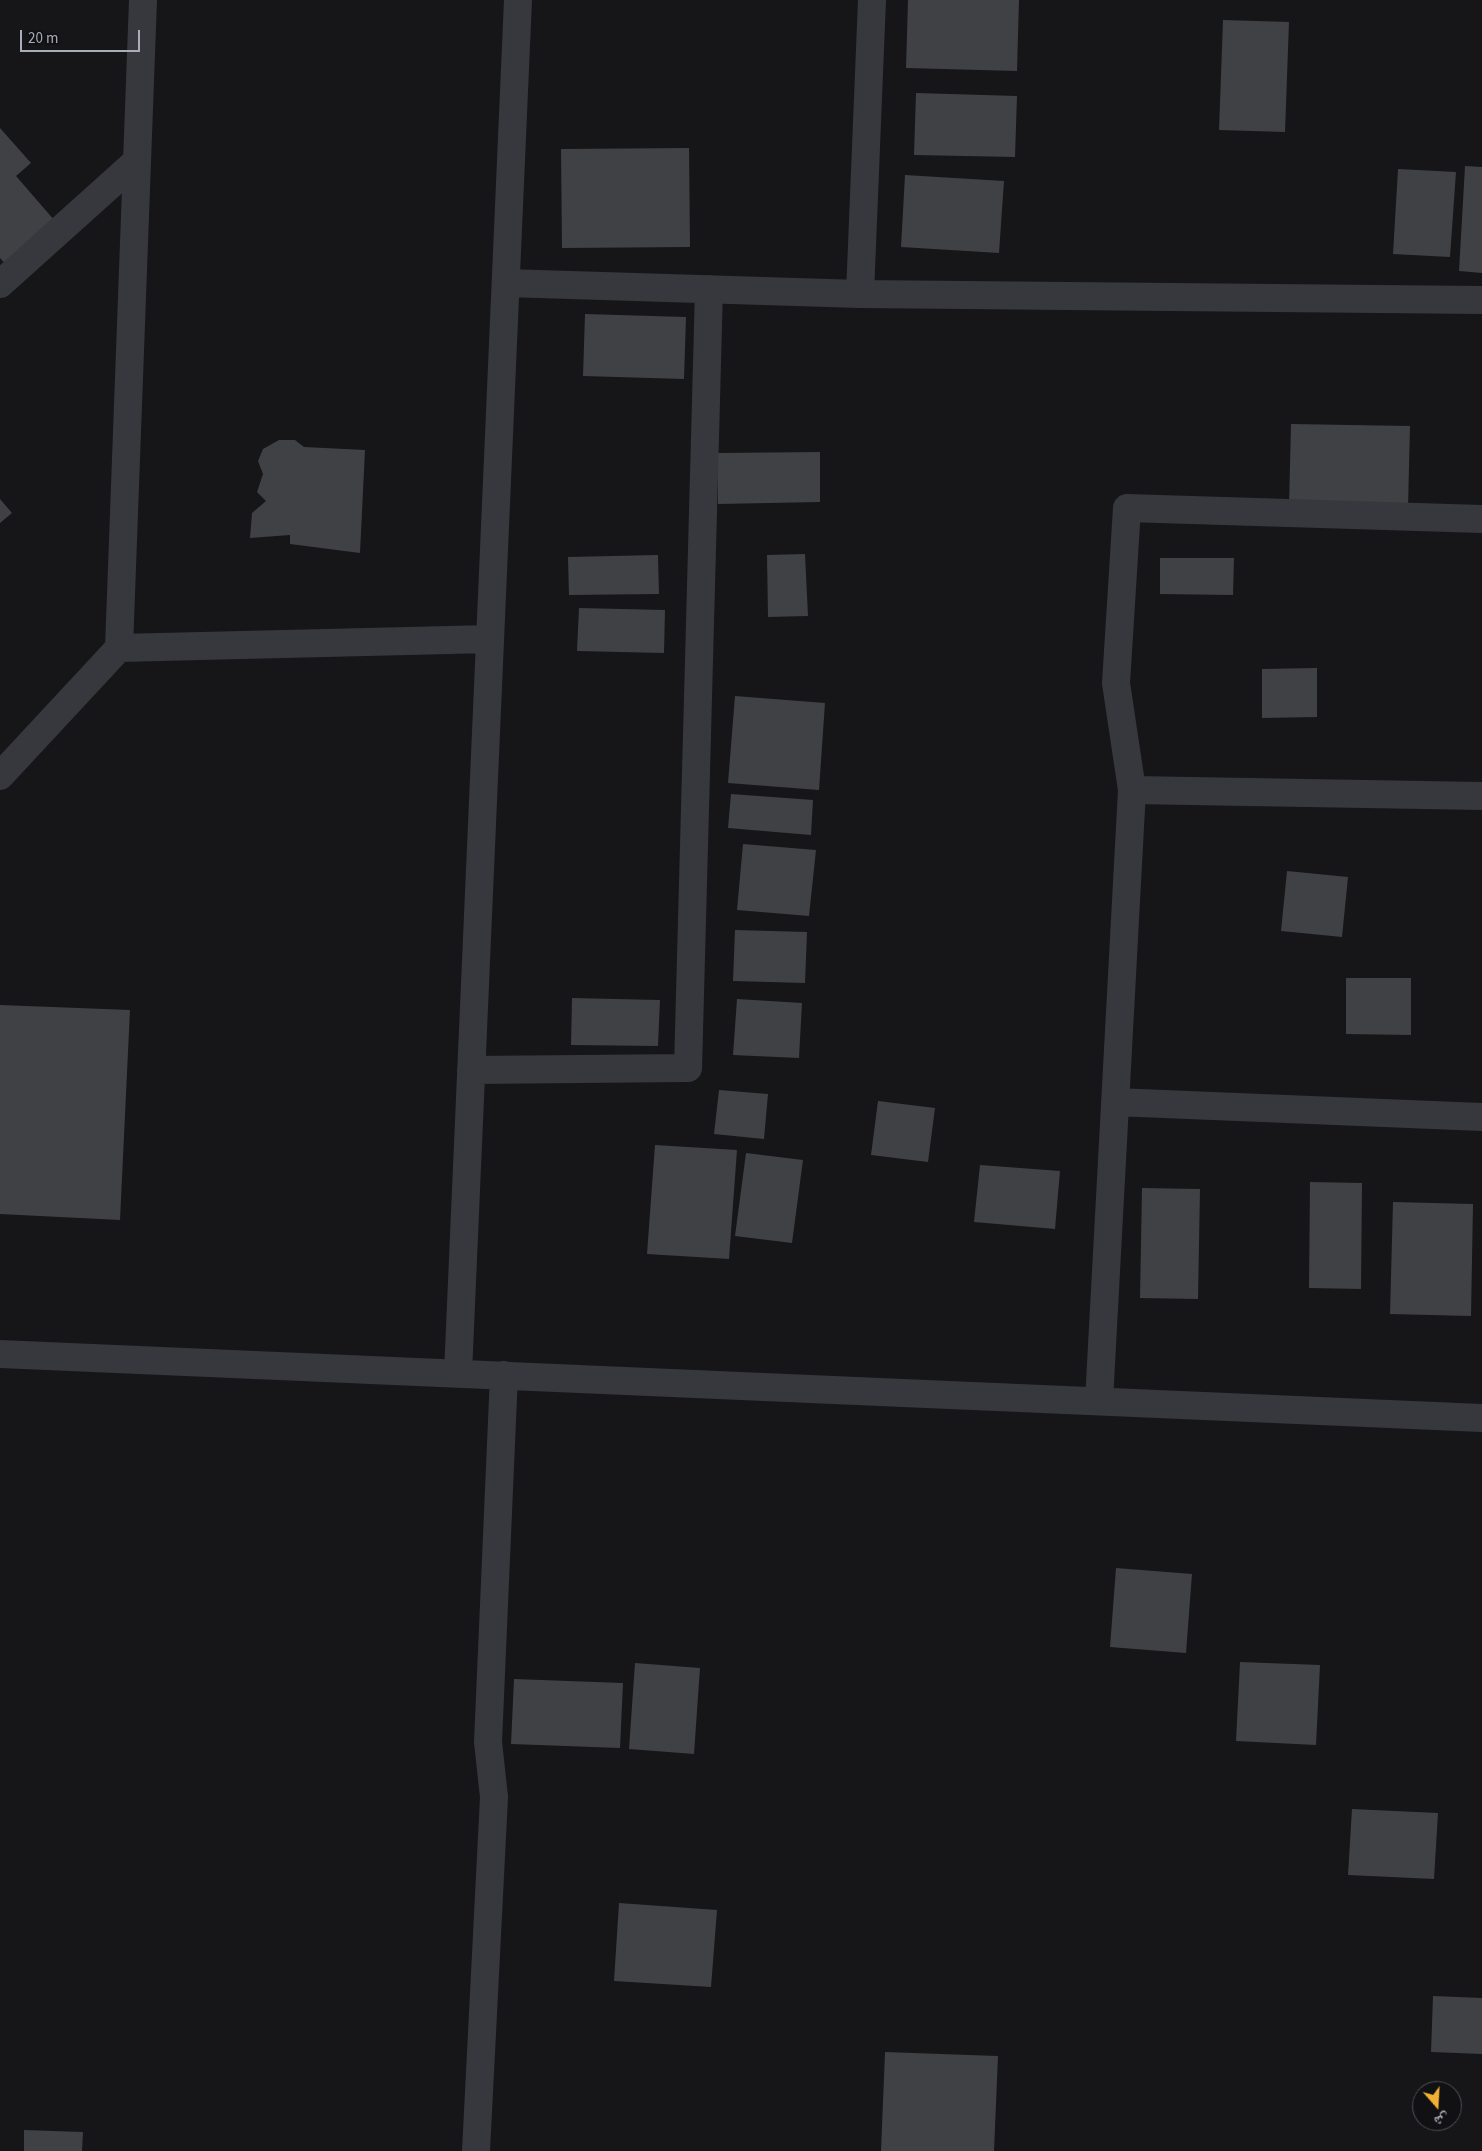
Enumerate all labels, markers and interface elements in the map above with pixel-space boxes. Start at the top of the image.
scale bar [22,20,142,52]
text: 20 m [28,28,58,49]
north arrow [1412,2081,1462,2131]
text: ش [1431,2107,1452,2131]

